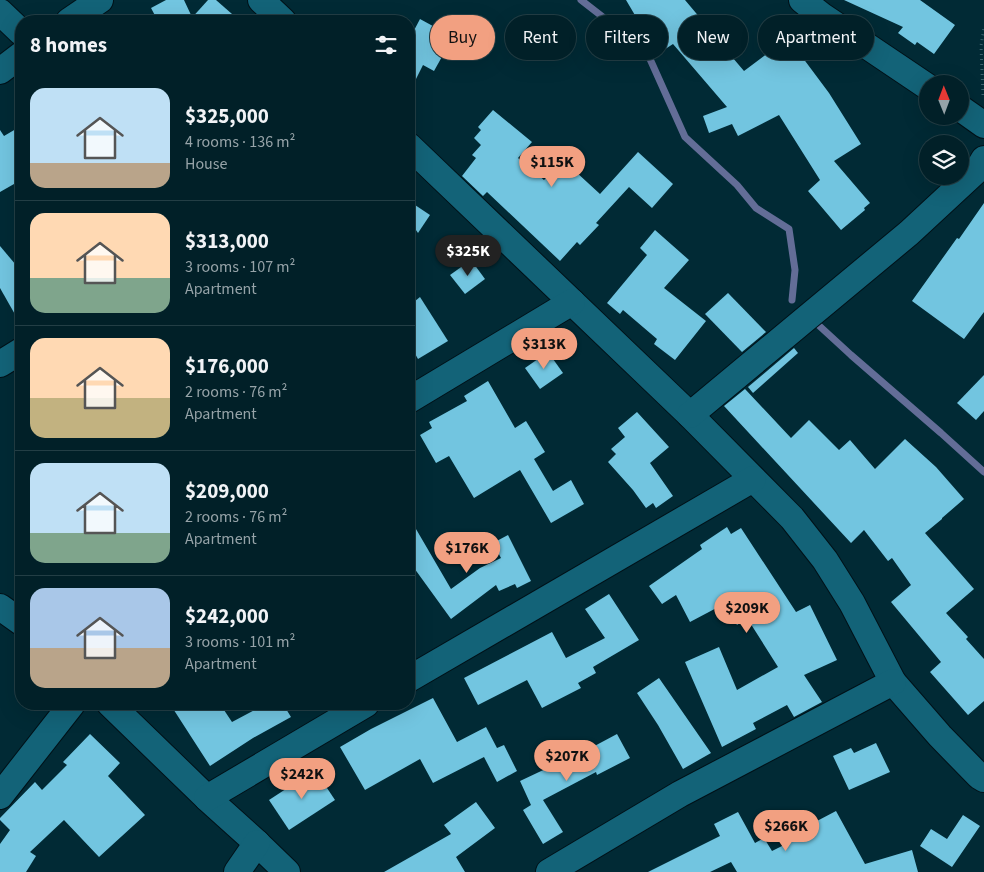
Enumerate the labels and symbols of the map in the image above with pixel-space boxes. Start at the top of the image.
north arrow [919,75,969,125]
pin: $115K [517,146,587,188]
pin: $325K [433,234,503,277]
pin: $313K [509,328,579,370]
pin: $176K [432,532,502,574]
pin: $209K [712,592,782,634]
pin: $207K [532,740,602,782]
pin: $242K [267,758,337,800]
pin: $266K [751,810,821,852]

